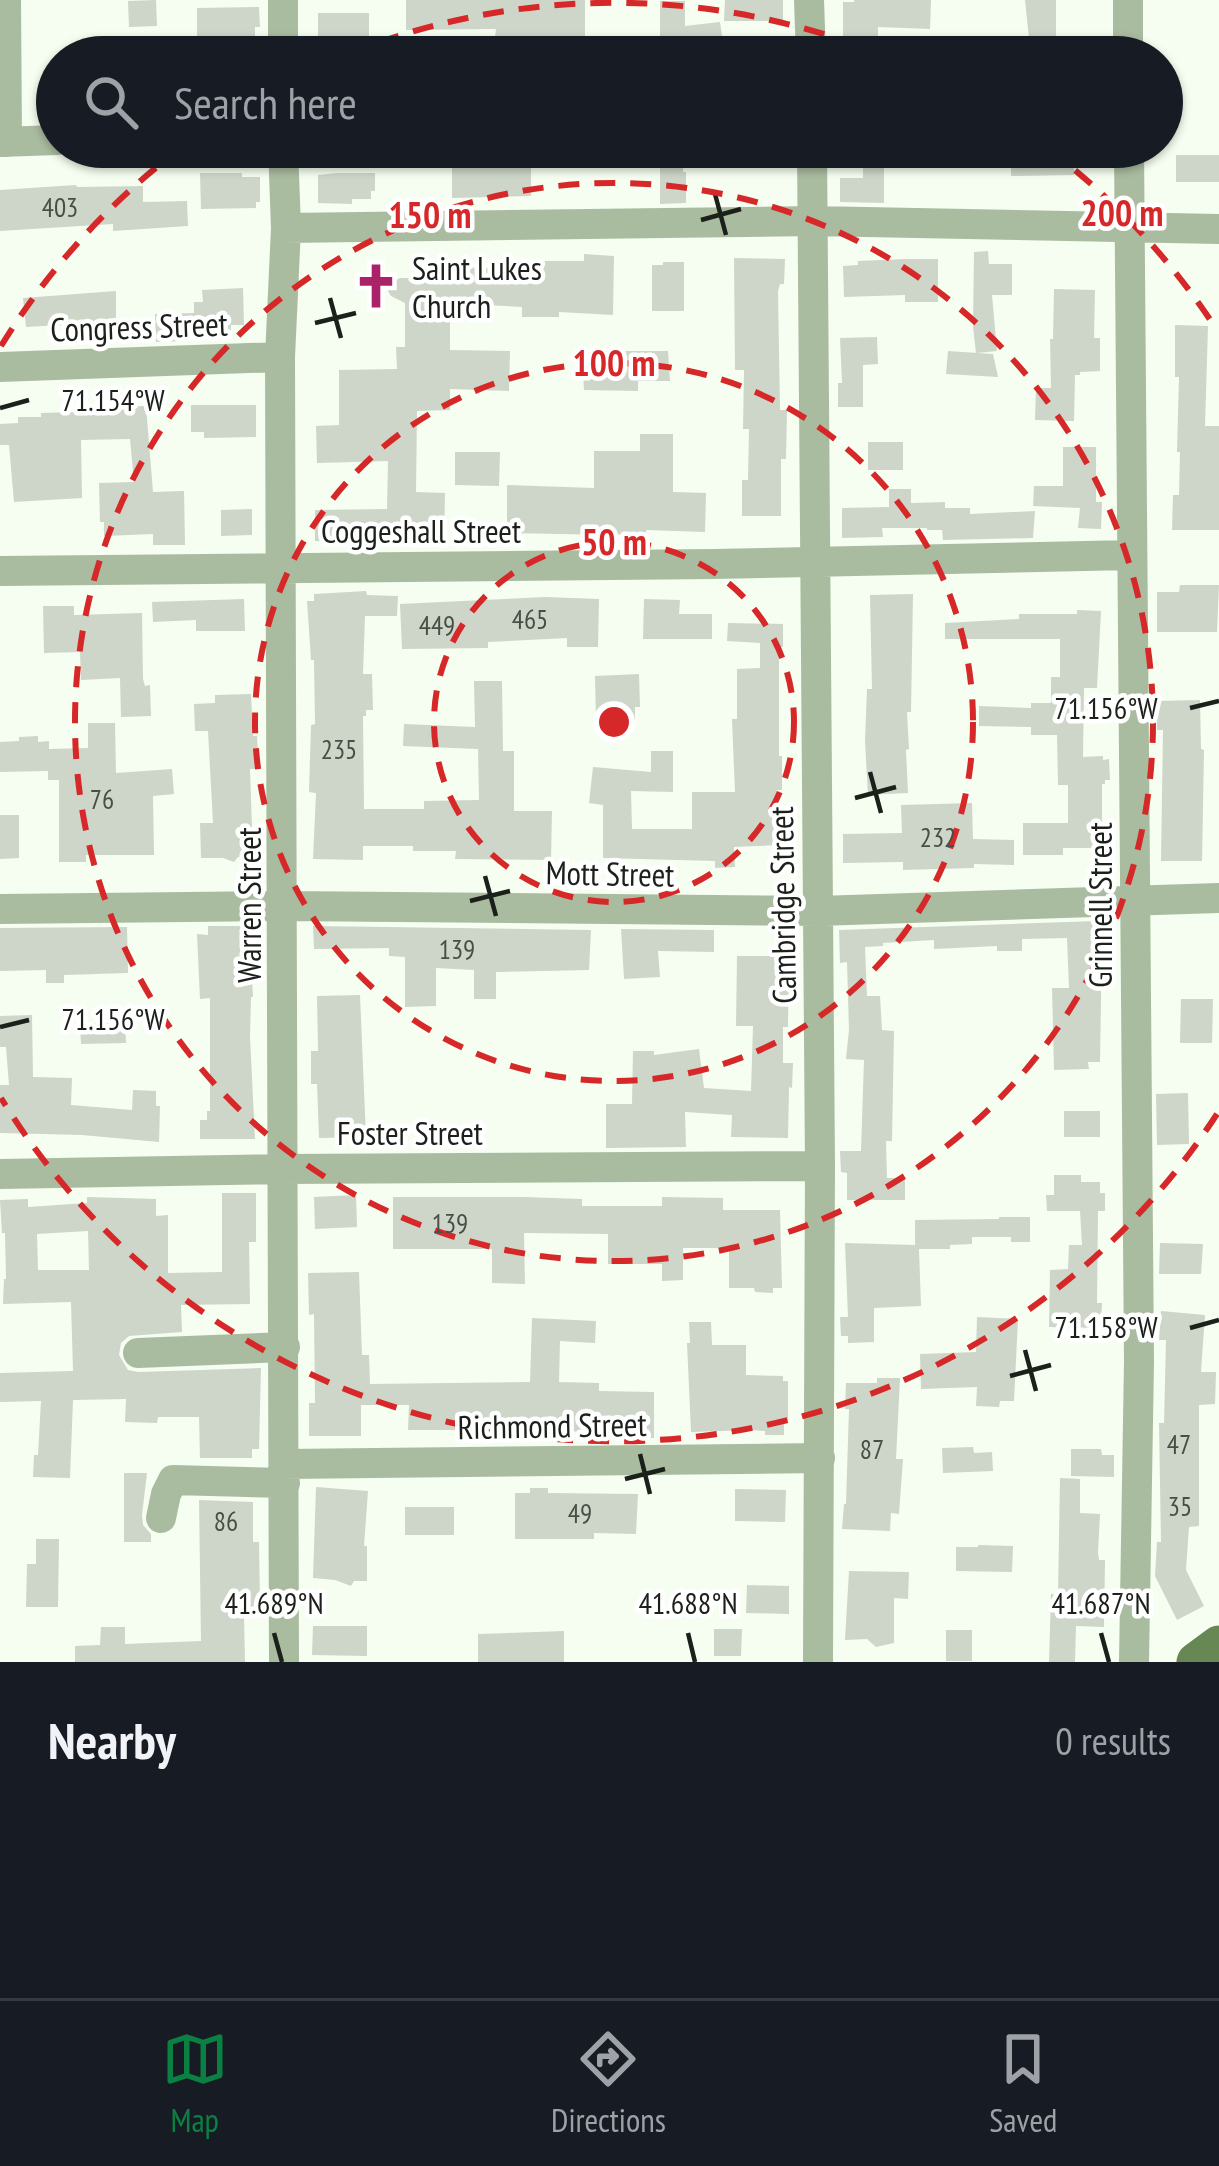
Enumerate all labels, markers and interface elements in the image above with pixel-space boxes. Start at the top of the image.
search box [36,36,1183,168]
icon: search [78,69,144,135]
text: Search here [174,73,357,131]
text: 200 m [1081,189,1163,236]
house number: 403 [42,190,78,224]
text: 150 m [389,191,471,238]
place label: Saint Lukes Church [412,246,542,327]
church icon: Saint Lukes Church [351,261,401,311]
street label: Congress Street [50,301,228,351]
text: 100 m [573,339,655,386]
text: 71.154°W [61,380,165,419]
street label: Coggeshall Street [321,509,521,552]
text: 50 m [581,518,647,565]
house number: 465 [512,602,548,636]
house number: 449 [419,608,455,642]
text: 71.156°W [1054,688,1158,727]
centre of rings [593,701,635,743]
house number: 235 [321,732,357,766]
house number: 76 [90,782,114,816]
street label: Cambridge Street [759,806,805,1004]
house number: 232 [920,820,956,854]
street label: Grinnell Street [1078,822,1121,988]
street label: Warren Street [227,827,270,983]
street label: Mott Street [545,850,675,896]
house number: 139 [439,932,475,966]
text: 71.156°W [61,999,165,1038]
street label: Foster Street [337,1111,483,1154]
house number: 139 [432,1206,468,1240]
text: 71.158°W [1054,1307,1158,1346]
street label: Richmond Street [457,1402,647,1448]
house number: 47 [1167,1427,1191,1461]
house number: 87 [860,1432,884,1466]
house number: 35 [1168,1489,1192,1523]
house number: 49 [568,1496,592,1530]
house number: 86 [214,1504,238,1538]
text: 41.689°N [224,1583,324,1622]
text: 41.688°N [638,1583,738,1622]
text: 41.687°N [1051,1583,1151,1622]
text: Nearby [48,1707,176,1773]
text: 0 results [1055,1715,1171,1766]
tab: Map [162,2026,228,2141]
tab: Directions [551,2026,666,2141]
tab: Saved [989,2026,1057,2141]

